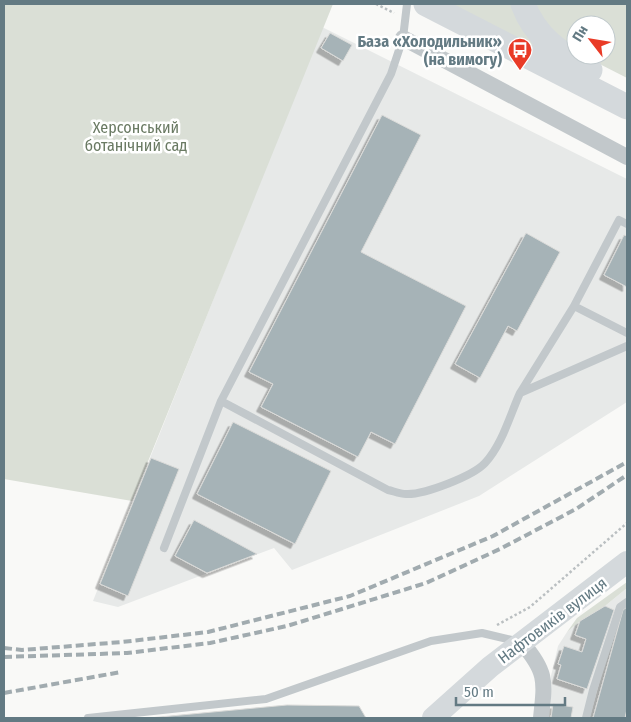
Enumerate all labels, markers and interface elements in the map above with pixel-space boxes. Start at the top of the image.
north arrow [566,15,616,65]
text: Пн [569,22,592,45]
place label: База «Холодильник» (на вимогу) [357,32,502,69]
bus stop icon: База «Холодильник» (на вимогу) [507,37,533,71]
park label: Херсонський ботанічний сад [85,118,187,155]
street label: Нафтовиків вулиця [494,573,611,668]
scale bar [456,674,565,706]
text: 50 m [464,683,494,701]

